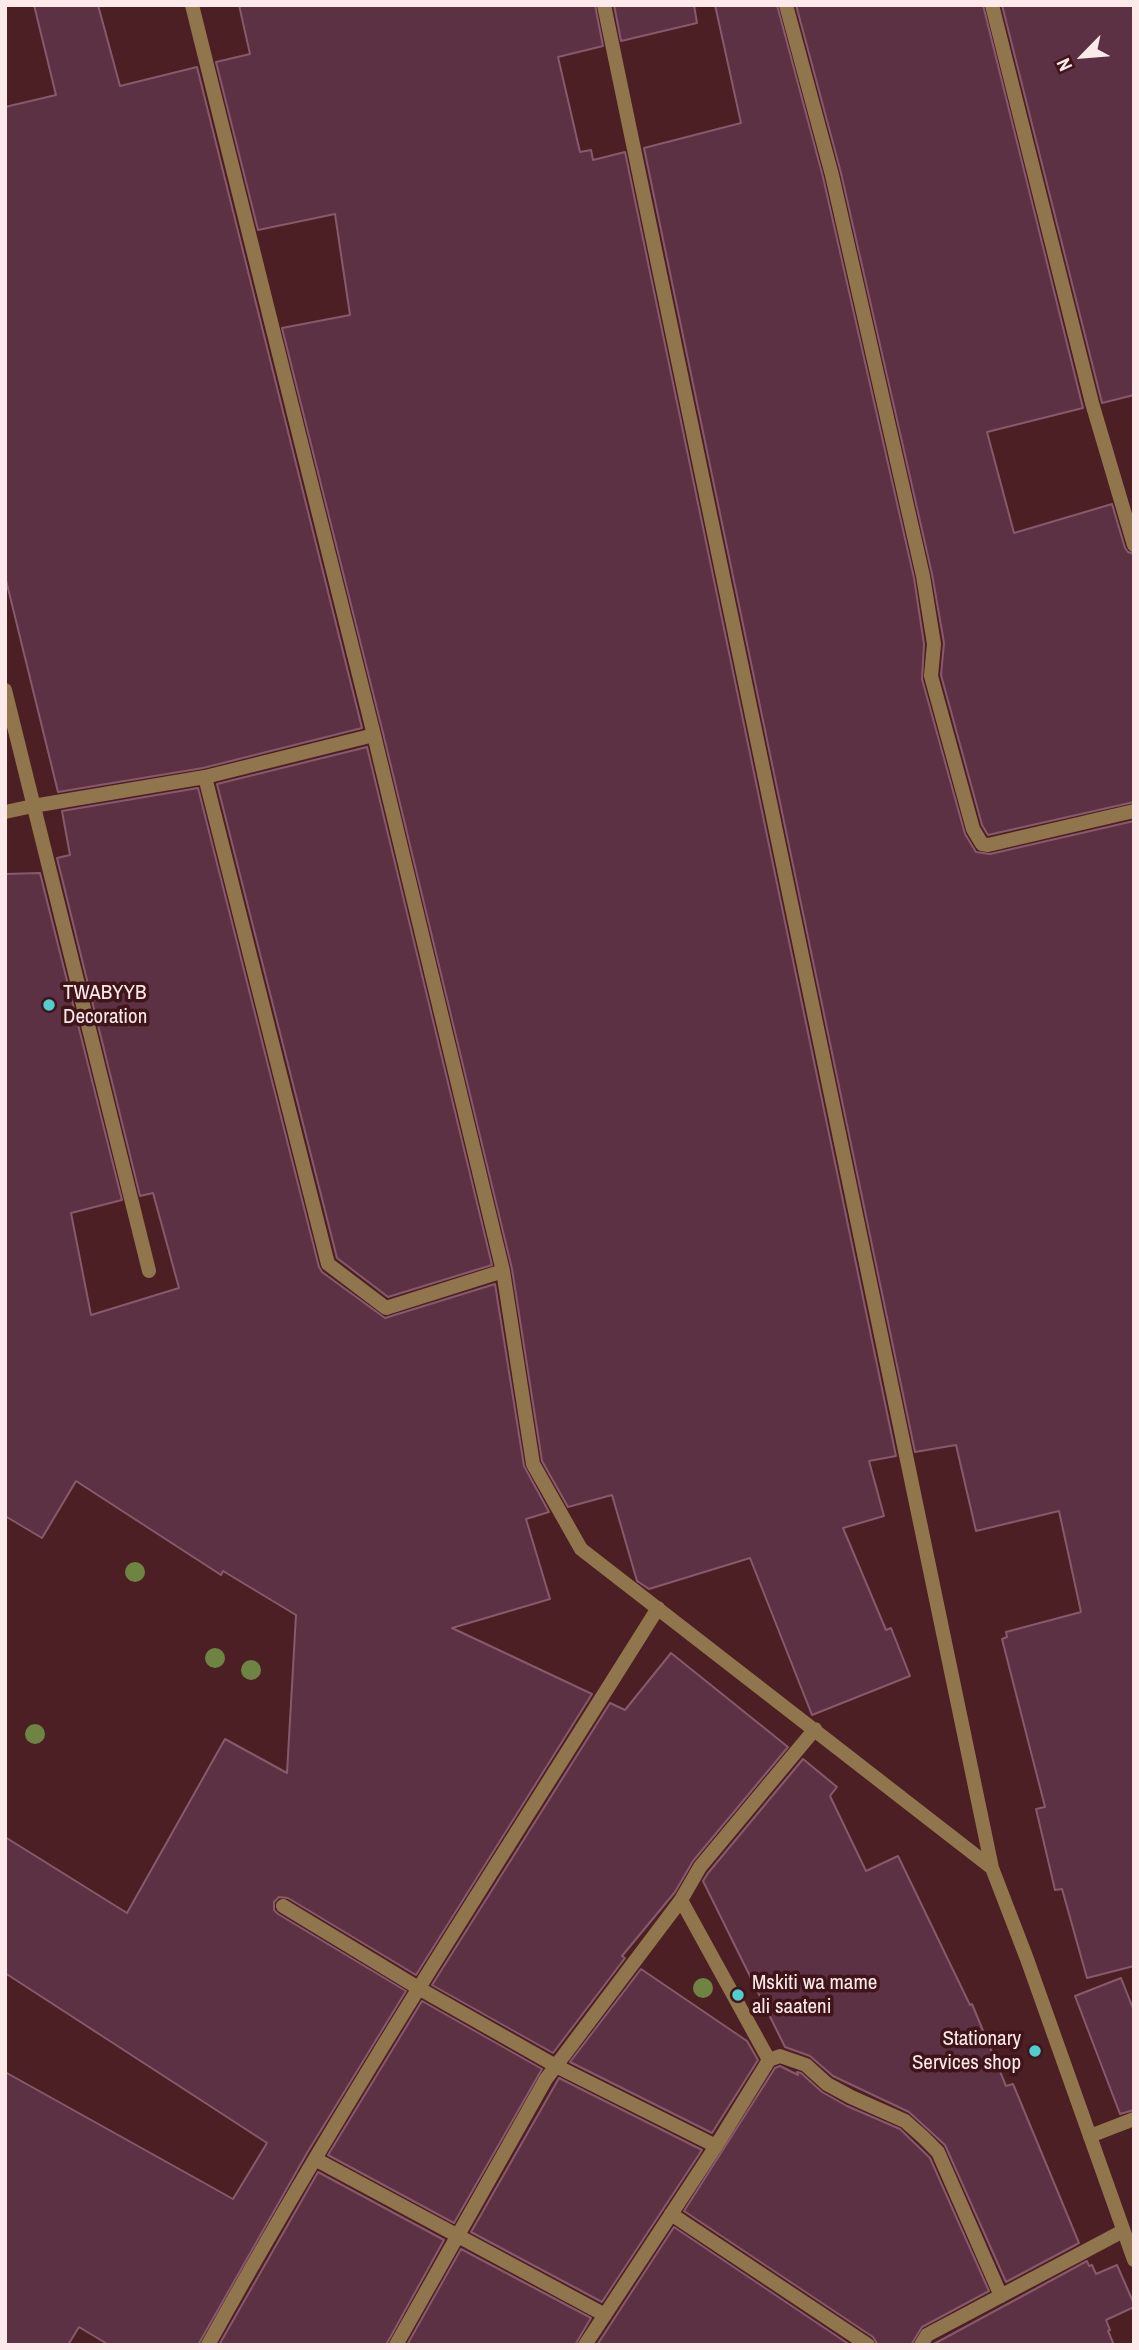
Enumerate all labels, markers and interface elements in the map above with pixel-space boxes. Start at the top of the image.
north arrow [1048,21,1118,91]
text: N [1050,54,1078,75]
place label: TWABYYB Decoration [63,980,147,1030]
marker: TWABYYB Decoration [41,997,57,1013]
place label: Mskiti wa mame ali saateni [752,1970,877,2020]
marker: Mskiti wa mame ali saateni [730,1987,746,2003]
place label: Stationary Services shop [912,2026,1021,2076]
marker: Stationary Services shop [1027,2043,1043,2059]

